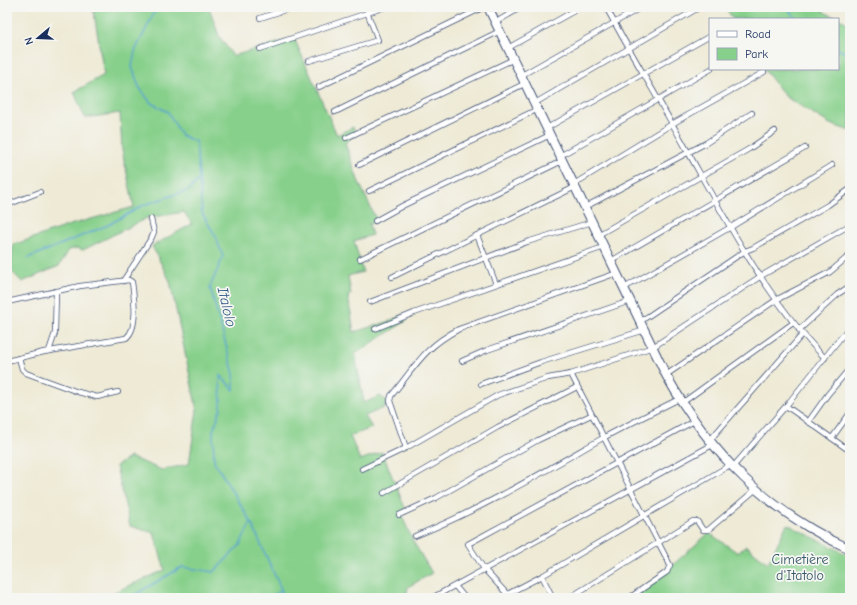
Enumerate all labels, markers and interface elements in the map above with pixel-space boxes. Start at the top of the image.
north arrow [18,18,58,58]
legend [709,18,839,70]
text: Road [745,27,771,41]
text: N [22,36,36,47]
text: Park [745,47,768,61]
water label: Italolo [213,284,240,329]
park label: Cimetière d'Itatolo [772,551,828,584]

